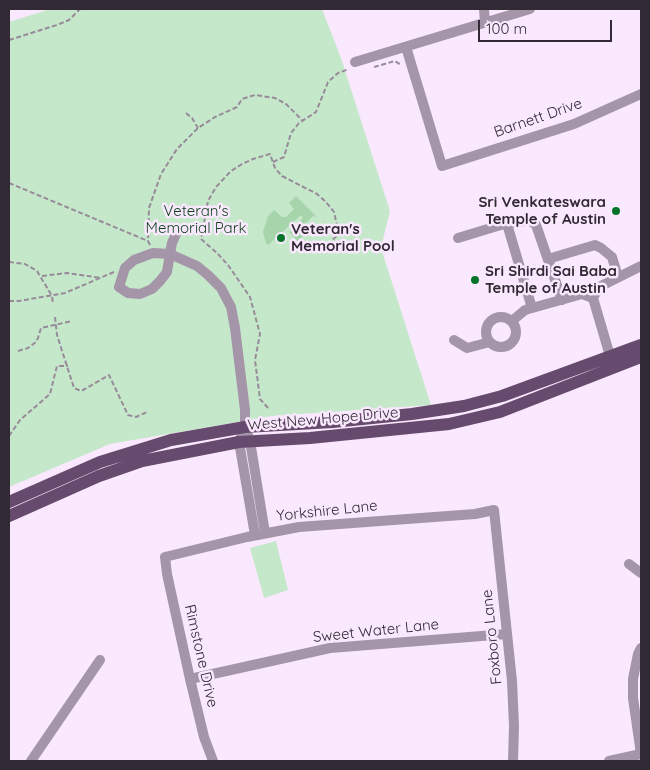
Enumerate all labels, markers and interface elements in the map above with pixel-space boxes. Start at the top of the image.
scale bar [480,10,614,42]
text: 100 m [486,19,527,38]
street label: Barnett Drive [492,94,584,142]
place label: Sri Venkateswara Temple of Austin [478,193,606,228]
park label: Veteran's Memorial Park [146,202,246,237]
marker: Sri Venkateswara Temple of Austin [610,205,622,217]
place label: Veteran's Memorial Pool [291,220,395,255]
marker: Veteran's Memorial Pool [275,232,287,244]
place label: Sri Shirdi Sai Baba Temple of Austin [485,262,617,297]
marker: Sri Shirdi Sai Baba Temple of Austin [469,274,481,286]
street label: West New Hope Drive [247,403,399,435]
street label: Yorkshire Lane [276,497,378,525]
street label: Foxboro Lane [478,589,506,685]
street label: Rimstone Drive [180,603,222,709]
street label: Sweet Water Lane [312,615,440,647]

